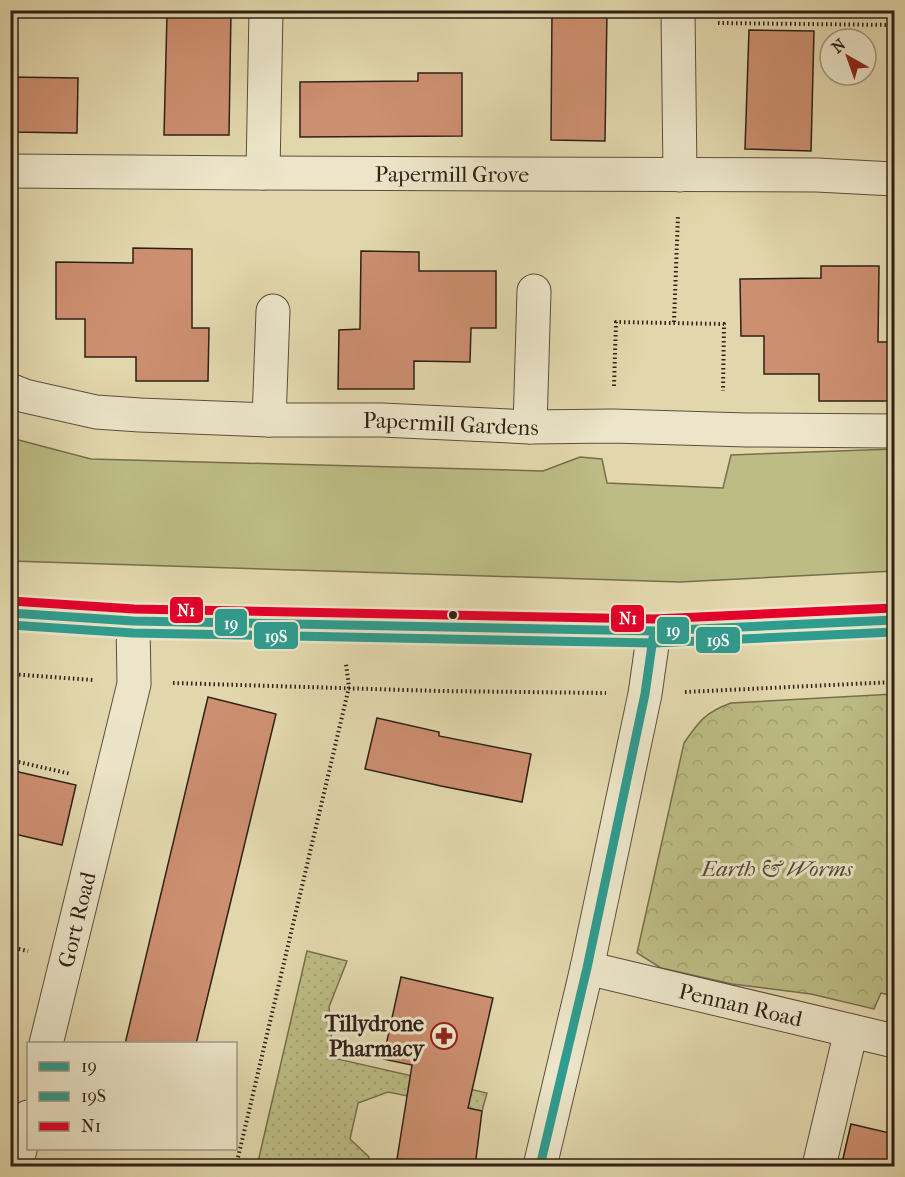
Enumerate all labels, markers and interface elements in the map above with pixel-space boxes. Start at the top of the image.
north arrow [818,27,878,87]
text: N [828,34,850,57]
street label: Papermill Grove [375,161,529,188]
street label: Papermill Gardens [363,408,539,441]
line badge: N1 [169,596,204,624]
text: N1 [177,601,195,620]
line badge: N1 [610,604,645,633]
line badge: 19 [214,608,248,637]
unlabelled marker [447,609,459,621]
text: N1 [619,609,637,628]
text: 19 [224,614,238,634]
line badge: 19 [656,616,690,645]
line badge: 19S [253,621,299,650]
text: 19 [666,621,680,641]
line badge: 19S [695,626,741,654]
text: 19S [265,627,287,647]
text: 19S [707,631,729,651]
park label: Earth & Worms [699,856,854,882]
street label: Gort Road [53,868,102,970]
street label: Pennan Road [676,978,806,1033]
place label: Tillydrone Pharmacy [324,1011,425,1062]
pharmacy icon: Tillydrone Pharmacy [429,1021,459,1051]
legend [27,1042,237,1150]
text: 19 [81,1056,97,1077]
text: 19S [81,1086,106,1107]
text: N1 [81,1116,101,1137]

